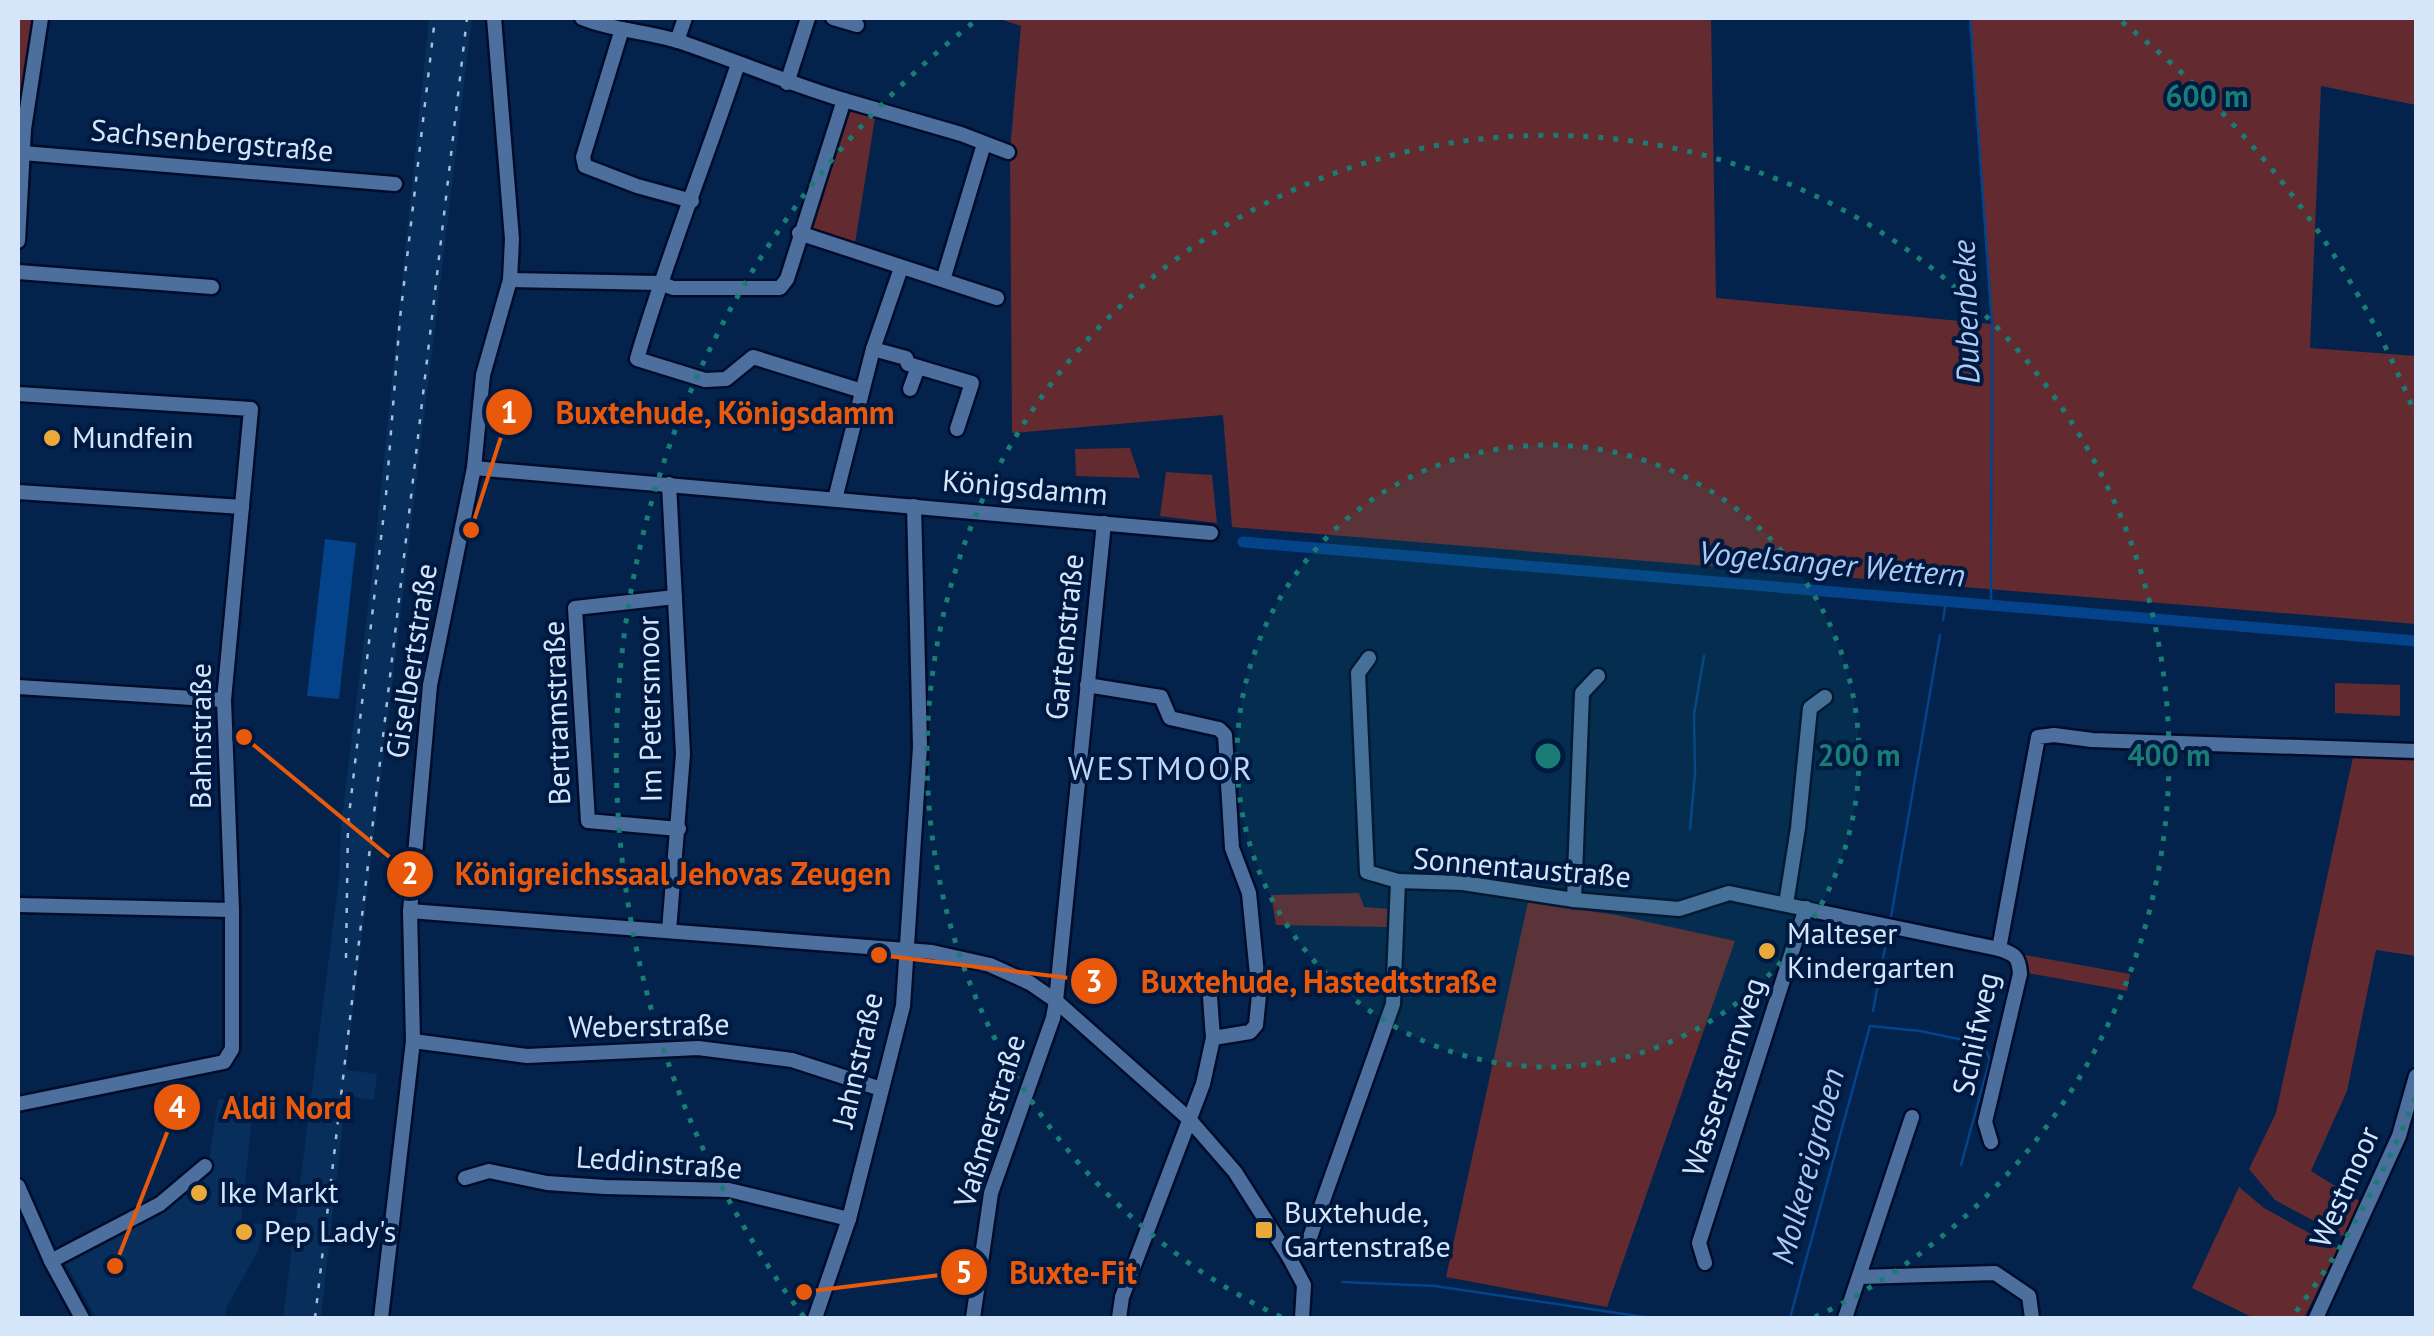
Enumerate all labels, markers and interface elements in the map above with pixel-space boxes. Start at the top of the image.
text: 600 m [2166,76,2248,115]
street label: Sachsenbergstraße [89,109,335,170]
water label: Dubenbeke [1941,239,1989,385]
callout: Buxtehude, Königsdamm [484,381,916,443]
text: Buxtehude, Königsdamm [555,391,895,433]
text: 1 [500,392,518,431]
place label: Mundfein [72,417,193,456]
marker: Mundfein [41,427,63,449]
street label: Königsdamm [941,460,1109,513]
water label: Vogelsanger Wettern [1697,530,1967,596]
street label: Gartenstraße [1035,552,1092,722]
street label: Giselbertstraße [376,561,445,761]
street label: Im Petersmoor [627,615,670,803]
street label: Bertramstraße [533,620,578,806]
street label: Bahnstraße [180,663,219,809]
text: 200 m [1818,735,1900,774]
text: 400 m [2128,735,2210,774]
centre of rings [1530,738,1566,774]
district label: WESTMOOR [1068,747,1254,789]
street label: Sonnentaustraße [1412,838,1633,895]
callout: Königreichssaal Jehovas Zeugen [385,843,912,905]
text: Königreichssaal Jehovas Zeugen [455,852,891,894]
text: 2 [401,853,419,892]
place label: Malteser Kindergarten [1787,913,1955,986]
marker: Malteser Kindergarten [1756,940,1778,962]
callout: Buxtehude, Hastedtstraße [1069,950,1518,1012]
text: Buxtehude, Hastedtstraße [1141,960,1497,1002]
text: 3 [1085,961,1103,1000]
street label: Schilfweg [1942,969,2007,1099]
street label: Wassersternweg [1672,972,1773,1181]
street label: Jahnstraße [822,988,891,1133]
street label: Weberstraße [568,1004,730,1045]
street label: Vaßmerstraße [943,1029,1033,1213]
water label: Molkereigraben [1761,1063,1853,1268]
callout: Aldi Nord [152,1076,372,1138]
text: Aldi Nord [222,1086,352,1128]
text: 4 [168,1087,186,1126]
street label: Westmoor [2300,1120,2388,1253]
street label: Leddinstraße [575,1136,744,1187]
place label: Ike Markt [219,1172,338,1211]
marker: Ike Markt [188,1182,210,1204]
place label: Buxtehude, Gartenstraße [1284,1192,1451,1265]
place label: Pep Lady's [264,1211,396,1250]
marker: Buxtehude, Gartenstraße [1253,1219,1275,1241]
marker: Pep Lady's [233,1221,255,1243]
callout: Buxte-Fit [939,1241,1157,1303]
text: Buxte-Fit [1009,1251,1138,1293]
text: 5 [955,1252,973,1291]

